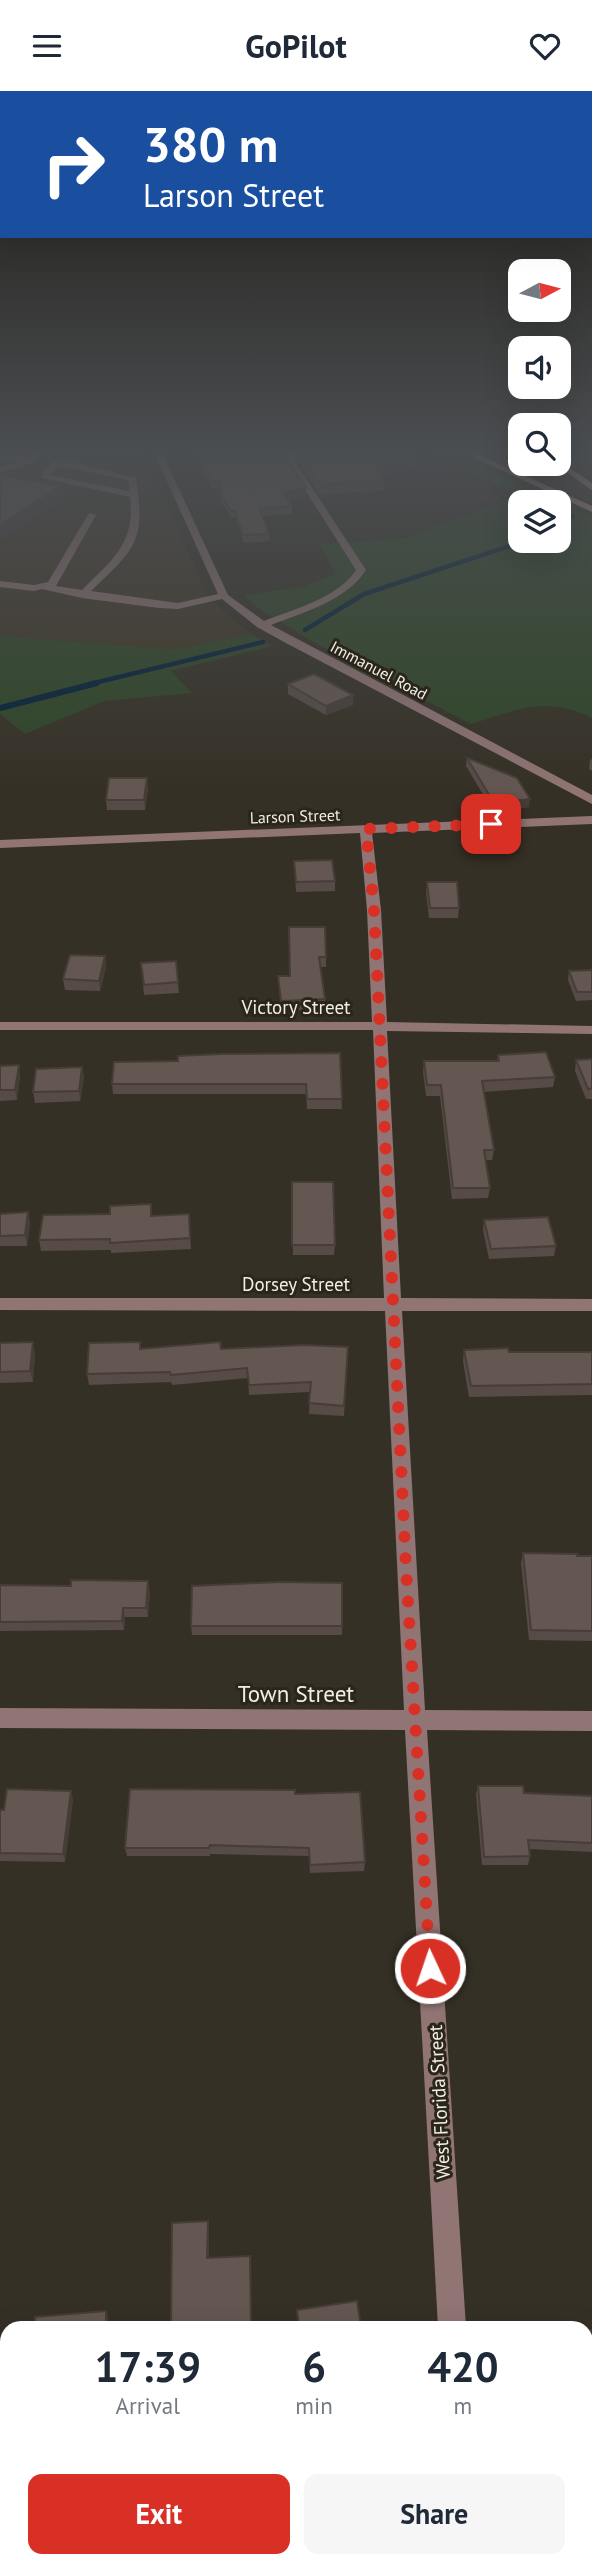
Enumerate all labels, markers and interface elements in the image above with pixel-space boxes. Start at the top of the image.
text: GoPilot [245,25,347,67]
icon: menu [28,27,66,65]
icon: heart [526,27,564,65]
text: 380 m [143,112,278,176]
icon: right [28,119,119,210]
text: Larson Street [143,174,324,216]
north arrow [508,259,570,322]
map controls [508,259,571,553]
button: sound [508,336,571,399]
button: search [508,413,571,476]
button: layers [508,490,571,553]
street label: Immanuel Road [327,636,431,704]
pin [461,794,521,854]
street label: Larson Street [249,804,341,828]
icon: arrive [472,805,510,843]
street label: Victory Street [240,995,351,1019]
street label: Dorsey Street [242,1272,351,1296]
street label: Town Street [238,1679,354,1708]
position arrow [393,1931,467,2005]
street label: West Florida Street [423,2024,455,2180]
text: 17:39 [94,2339,201,2394]
text: 6 [302,2339,326,2394]
text: 420 [427,2339,499,2394]
text: Arrival [115,2391,180,2420]
text: min [295,2391,333,2420]
text: m [454,2391,472,2420]
button: Exit [28,2474,290,2554]
button: Share [304,2474,565,2554]

